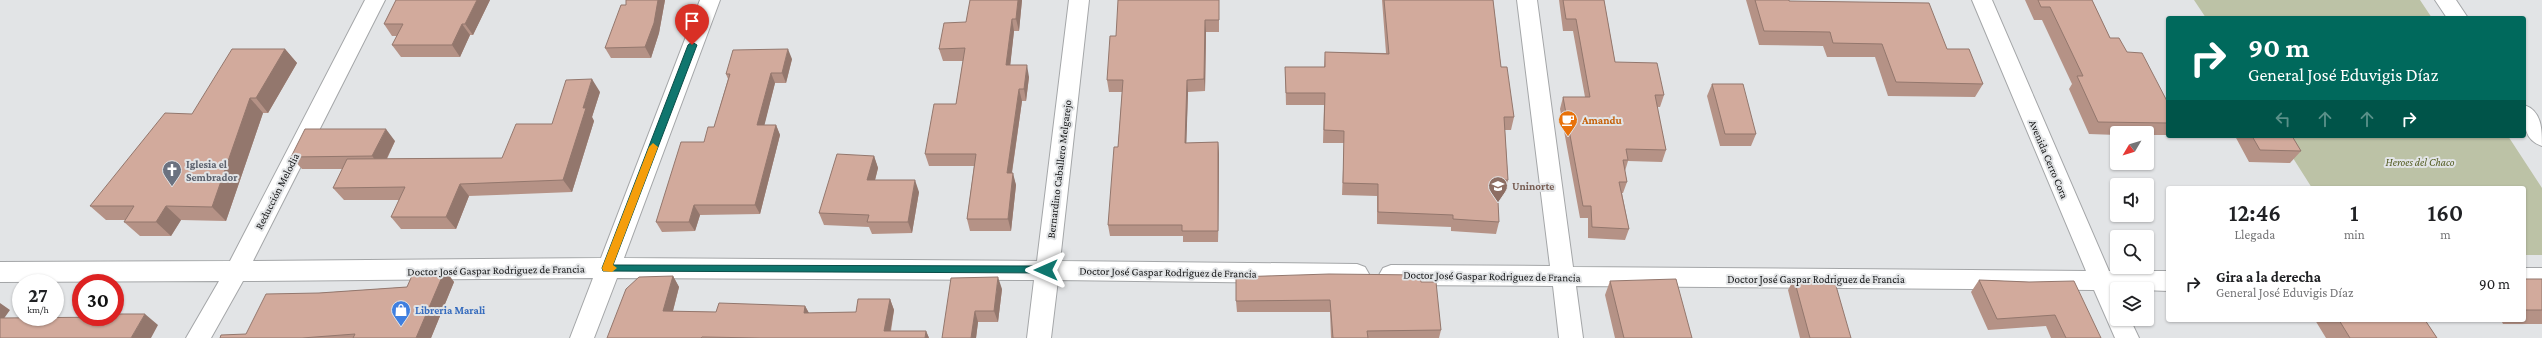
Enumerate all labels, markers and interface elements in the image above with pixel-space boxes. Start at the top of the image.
pin [675,4,709,45]
icon: arrive [681,10,703,32]
icon: right [2182,32,2234,84]
text: 90 m [2248,32,2309,63]
text: General José Eduvigis Díaz [2248,65,2438,85]
street label: Bernardino Caballero Melgarejo [1045,99,1075,239]
icon: left [2272,108,2294,130]
icon: ahead [2314,108,2336,130]
icon: ahead [2356,108,2378,130]
icon: right [2398,108,2420,130]
cafe icon: Amandu [1557,109,1579,137]
place label: Amandu [1581,114,1623,126]
street label: Avenida Cerro Cora [2027,118,2071,200]
north arrow [2110,126,2154,170]
map controls [2110,126,2154,326]
street label: Reducción Melodia [253,151,301,231]
park label: Heroes del Chaco [2386,156,2455,168]
place label: Iglesia el Sembrador [186,158,238,183]
church icon: Iglesia el Sembrador [161,159,183,187]
school or university icon: Uninorte [1487,175,1509,203]
button: sound [2110,178,2154,222]
place label: Uninorte [1512,180,1554,192]
text: 12:46 [2229,199,2281,226]
text: 1 [2350,199,2359,226]
text: 160 [2428,199,2463,226]
text: Llegada [2235,227,2275,242]
text: min [2344,227,2365,242]
text: m [2440,227,2451,242]
button: search [2110,230,2154,274]
position arrow [1025,249,1067,291]
street label: Doctor José Gaspar Rodriguez de Francia [407,262,585,279]
street label: Doctor José Gaspar Rodriguez de Francia [1079,264,1257,281]
street label: Doctor José Gaspar Rodriguez de Francia [1403,268,1581,285]
text: Gira a la derecha [2216,269,2321,285]
street label: Doctor José Gaspar Rodriguez de Francia [1727,273,1905,286]
icon: right [2182,273,2204,295]
speed limit sign: 30 [72,274,124,326]
text: 90 m [2479,276,2510,292]
button: layers [2110,282,2154,326]
text: 27 [28,284,48,306]
text: General José Eduvigis Díaz [2216,285,2353,300]
shop icon: Libreria Marali [390,299,412,327]
text: km/h [27,304,49,315]
place label: Libreria Marali [415,304,486,316]

